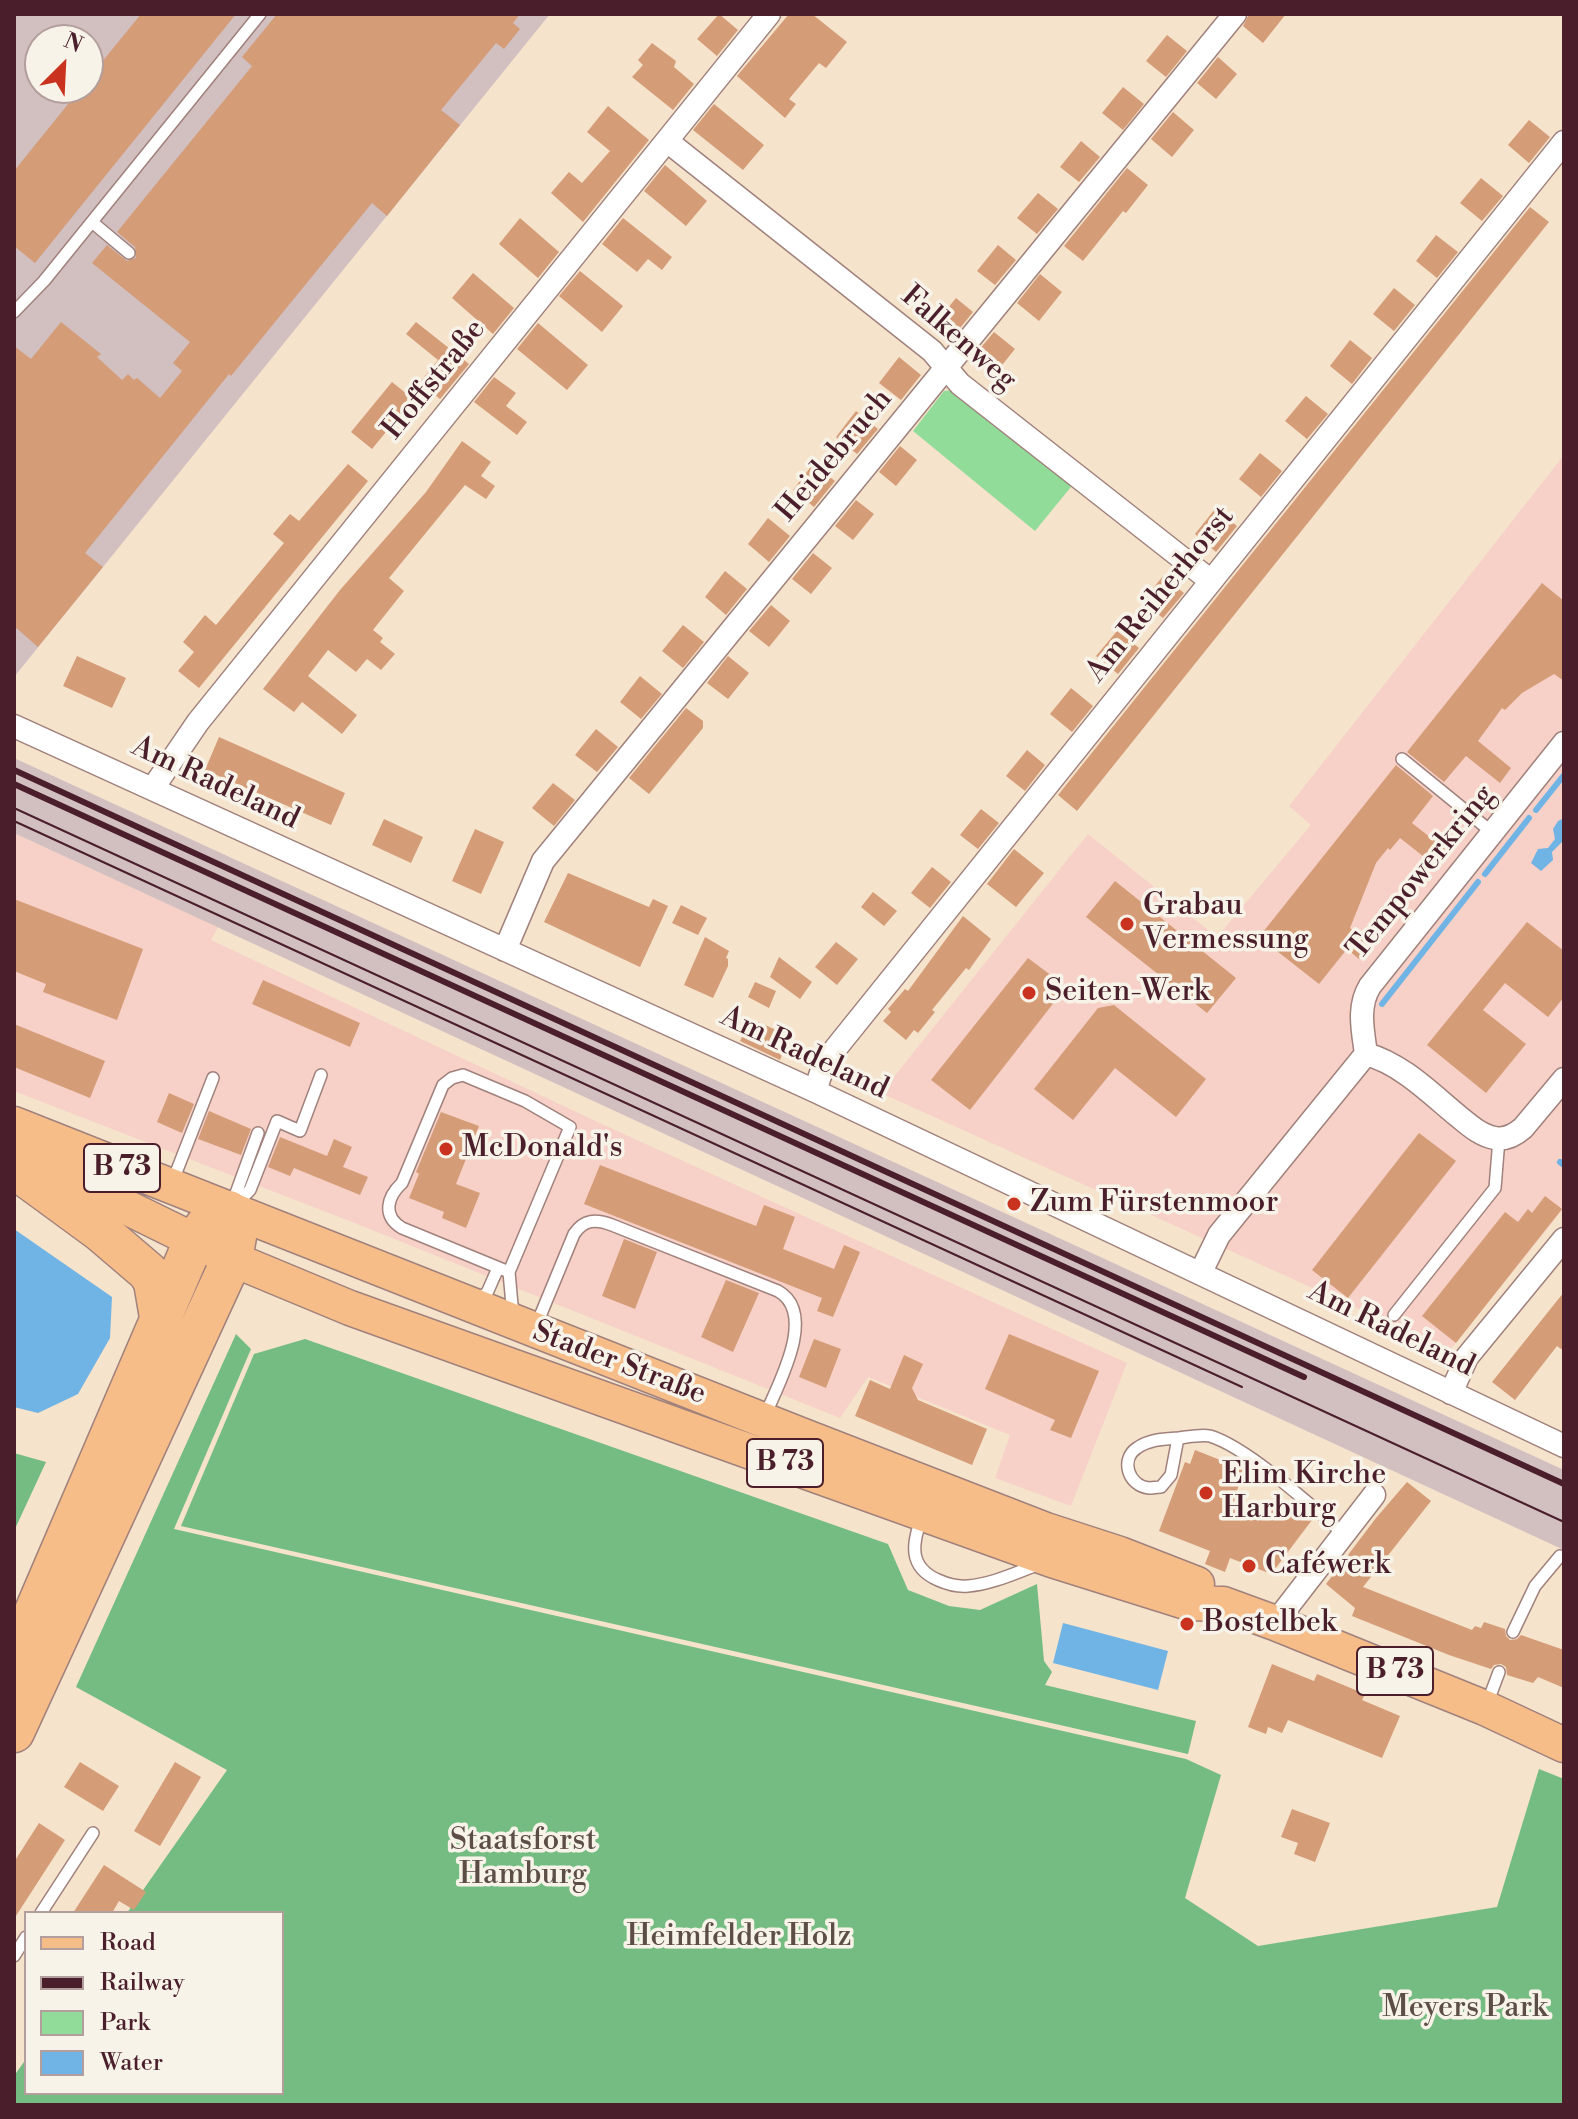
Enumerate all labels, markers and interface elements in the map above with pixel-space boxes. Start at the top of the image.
north arrow [24,24,104,104]
text: N [60,28,87,59]
street label: Falkenweg [893,279,1023,399]
street label: Hoffstraße [376,313,494,447]
street label: Heidebruch [769,382,901,530]
street label: Am Reiherhorst [1079,500,1243,690]
street label: Am Radeland [125,729,305,839]
street label: Tempowerkring [1341,778,1503,968]
place label: Grabau Vermessung [1143,889,1309,960]
marker: Grabau Vermessung [1118,915,1136,933]
place label: Seiten-Werk [1045,975,1209,1011]
marker: Seiten-Werk [1020,984,1038,1002]
street label: Am Radeland [714,999,894,1109]
place label: McDonald's [462,1131,623,1167]
marker: McDonald's [437,1140,455,1158]
road number: B 73 [84,1144,160,1192]
place label: Zum Fürstenmoor [1030,1186,1278,1222]
marker: Zum Fürstenmoor [1005,1195,1023,1213]
street label: Am Radeland [1302,1274,1480,1386]
street label: Stader Straße [527,1314,711,1414]
road number: B 73 [747,1439,823,1487]
place label: Elim Kirche Harburg [1222,1458,1386,1528]
marker: Elim Kirche Harburg [1197,1484,1215,1502]
place label: Caféwerk [1265,1548,1390,1584]
marker: Caféwerk [1240,1557,1258,1575]
place label: Bostelbek [1203,1606,1337,1642]
marker: Bostelbek [1178,1615,1196,1633]
road number: B 73 [1357,1647,1433,1695]
park label: Staatsforst Hamburg [450,1824,596,1894]
legend [24,1911,284,2095]
park label: Heimfelder Holz [626,1920,852,1956]
text: Road [100,1928,156,1958]
text: Railway [100,1968,185,1998]
park label: Meyers Park [1382,1991,1548,2027]
text: Park [100,2008,150,2038]
text: Water [100,2048,163,2078]

